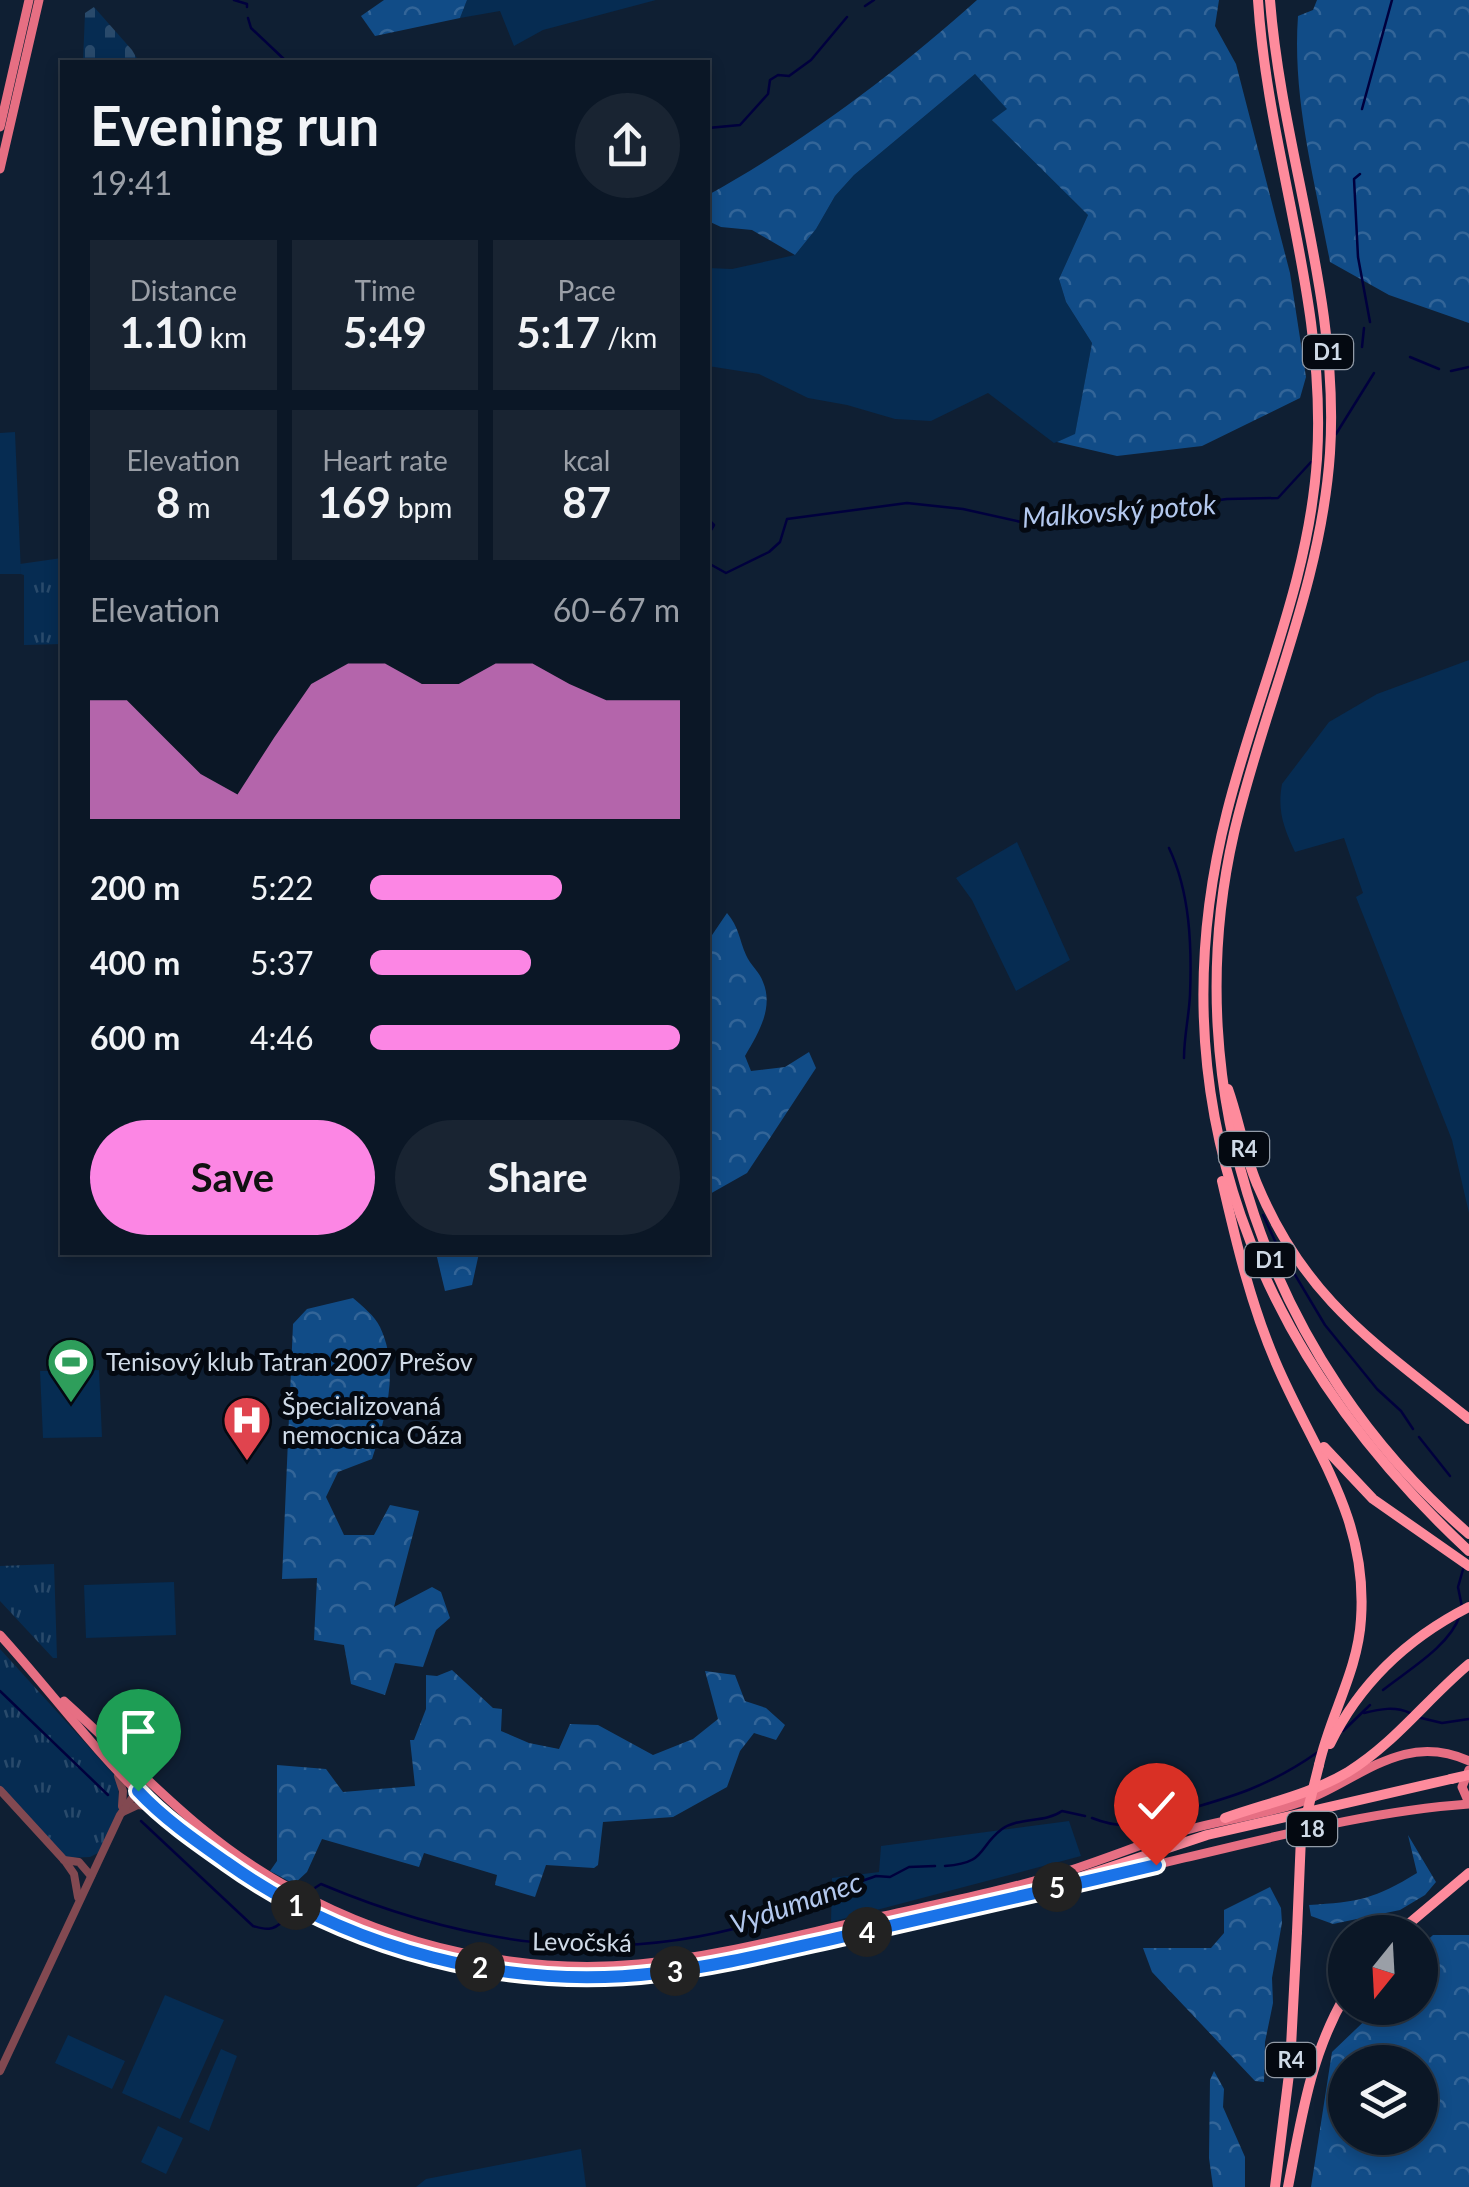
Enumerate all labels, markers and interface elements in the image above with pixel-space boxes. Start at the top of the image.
text: Evening run [90,92,379,158]
button: share [575,93,680,198]
text: 19:41 [90,163,172,202]
text: Distance [130,273,237,307]
text: Time [355,273,415,307]
text: Pace [558,273,616,307]
text: 1.10 [120,307,203,357]
text: 5:49 [343,307,427,357]
text: 5:17 [516,307,600,357]
text: km [203,320,247,354]
text: /km [600,320,657,354]
road number: D1 [1303,335,1353,369]
text: Elevation [126,443,240,477]
text: Heart rate [322,443,448,477]
text: kcal [563,443,610,477]
text: 8 [156,477,180,527]
text: 169 [318,477,391,527]
text: 87 [562,477,611,527]
water label: Malkovský potok [1021,486,1218,534]
text: m [180,490,211,524]
text: bpm [391,490,452,524]
text: Elevation [90,590,220,629]
text: 60–67 m [553,590,680,629]
text: 200 m [90,868,180,907]
text: 5:22 [250,868,314,907]
text: 400 m [90,943,180,982]
text: 5:37 [250,943,314,982]
text: 600 m [90,1018,180,1057]
text: 4:46 [250,1018,314,1057]
button: Save [90,1120,375,1235]
button: Share [395,1120,680,1235]
road number: R4 [1219,1132,1269,1166]
road number: D1 [1245,1243,1295,1277]
sports icon: Tenisový klub Tatran 2007 Prešov [45,1336,97,1404]
place label: Tenisový klub Tatran 2007 Prešov [106,1346,473,1376]
place label: Špecializovaná nemocnica Oáza [282,1390,462,1449]
hospital icon: Špecializovaná nemocnica Oáza [221,1394,273,1462]
pin [96,1689,181,1792]
icon: arrive [111,1704,166,1759]
pin [1114,1763,1199,1866]
icon: check [1129,1778,1184,1833]
road number: 18 [1287,1812,1337,1846]
pin: 5 [1032,1862,1082,1912]
water label: Vydumanec [725,1864,866,1940]
text: 5 [1049,1870,1065,1904]
pin: 1 [271,1880,321,1930]
text: 1 [288,1888,304,1922]
pin: 4 [842,1907,892,1957]
text: 4 [859,1915,875,1949]
north arrow [1328,1915,1438,2025]
map controls [1328,1915,1438,2155]
street label: Levočská [532,1925,632,1957]
pin: 2 [455,1942,505,1992]
pin: 3 [650,1946,700,1996]
text: 2 [472,1950,488,1984]
text: 3 [667,1954,683,1988]
road number: R4 [1266,2043,1316,2077]
button: layers [1328,2045,1438,2155]

